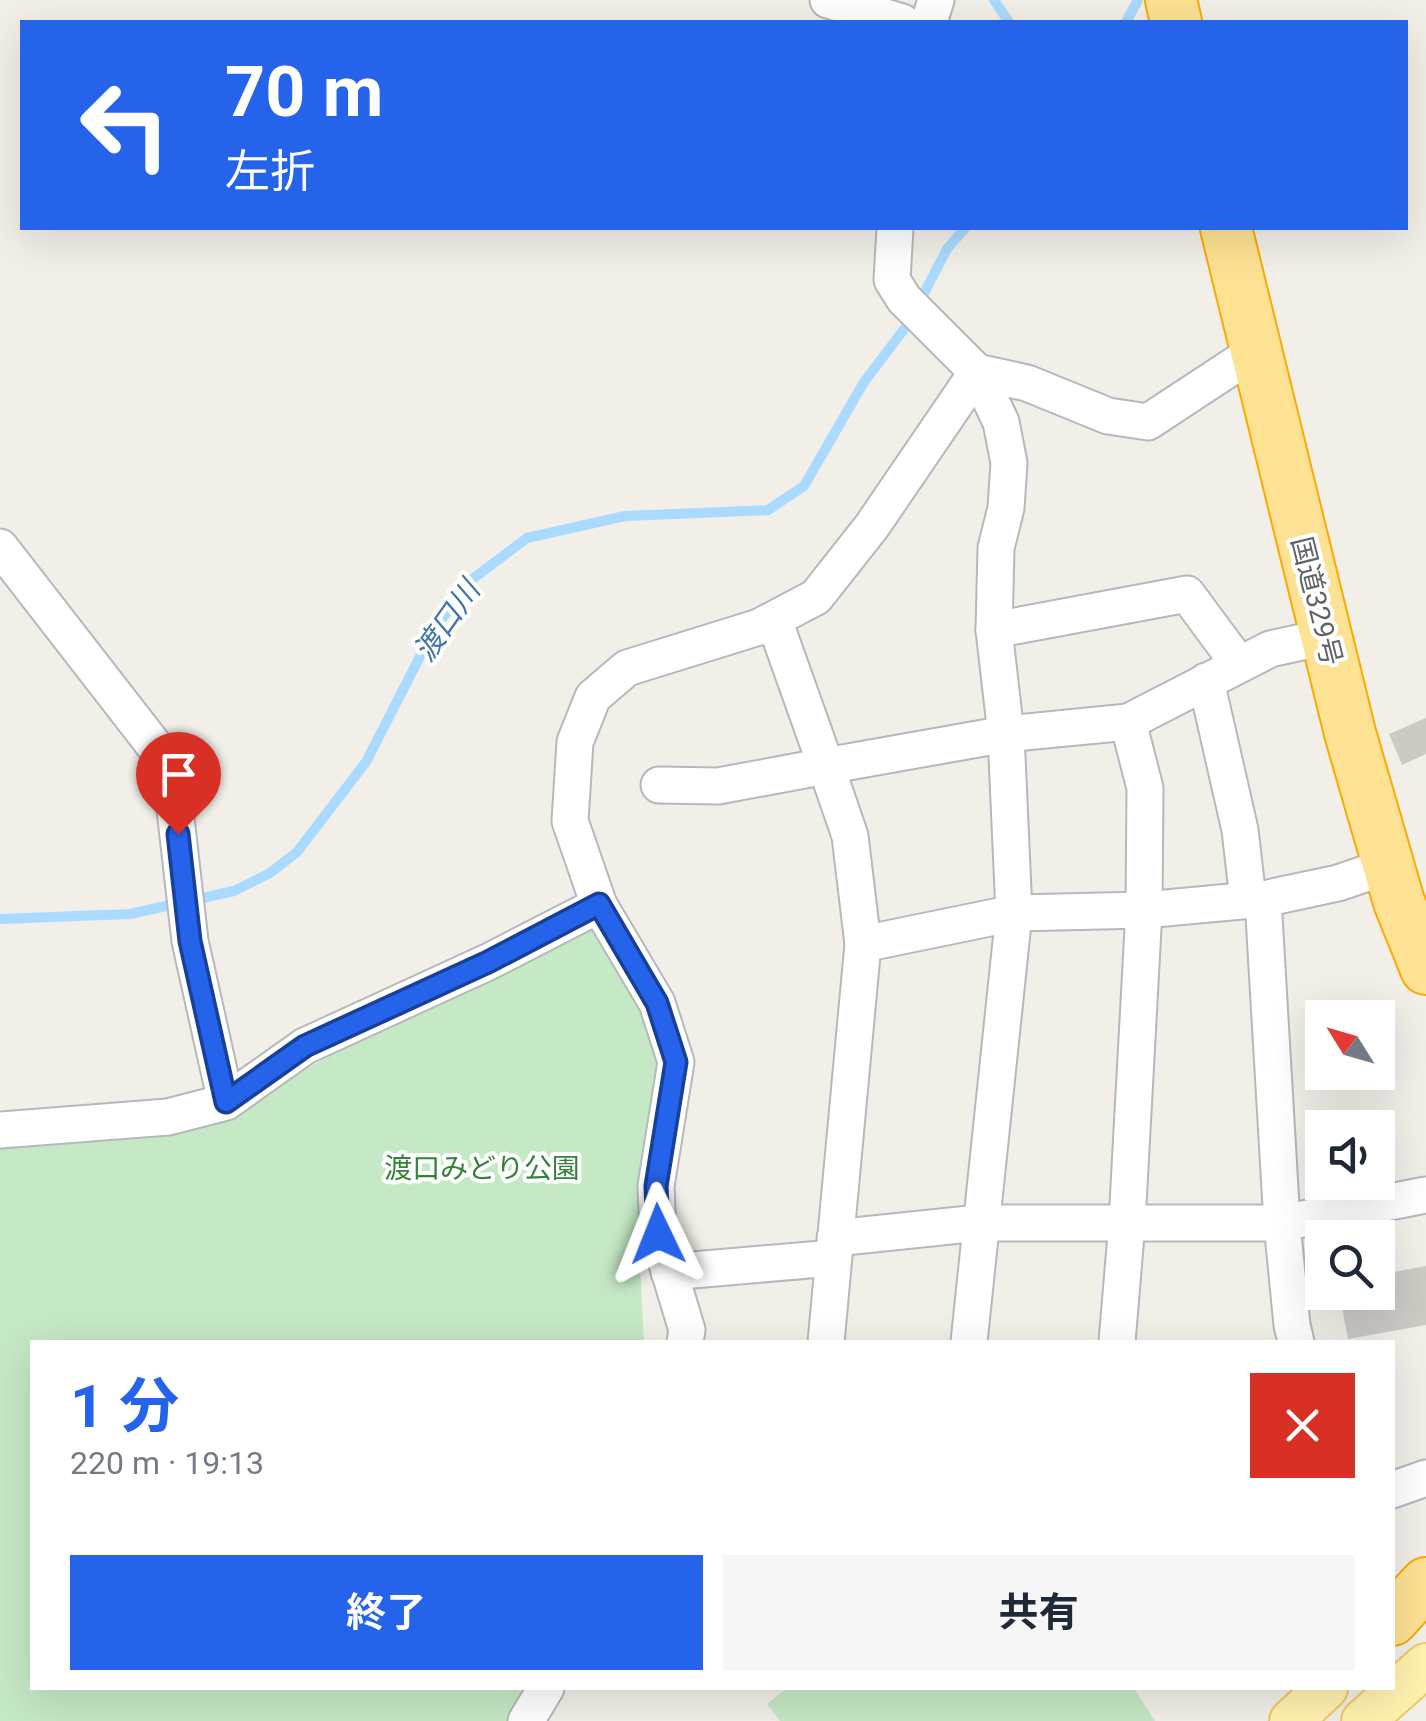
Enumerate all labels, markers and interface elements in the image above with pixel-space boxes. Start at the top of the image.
text: 70 m [225,51,383,133]
icon: left [60,60,190,190]
text: 左折 [225,145,315,198]
street label: 国道329号 [1285,533,1348,669]
water label: 渡口川 [406,571,488,668]
pin [136,732,221,835]
icon: arrive [151,747,206,802]
north arrow [1305,1000,1395,1090]
map controls [1305,1000,1395,1310]
button: sound [1305,1110,1395,1200]
park label: 渡口みどり公園 [384,1152,580,1185]
position arrow [606,1182,710,1286]
button: search [1305,1220,1395,1310]
text: 1 分 [70,1371,179,1442]
button: close [1250,1373,1355,1478]
text: 220 m · 19:13 [70,1444,264,1482]
button: 終了 [70,1555,703,1670]
button: 共有 [723,1555,1355,1670]

